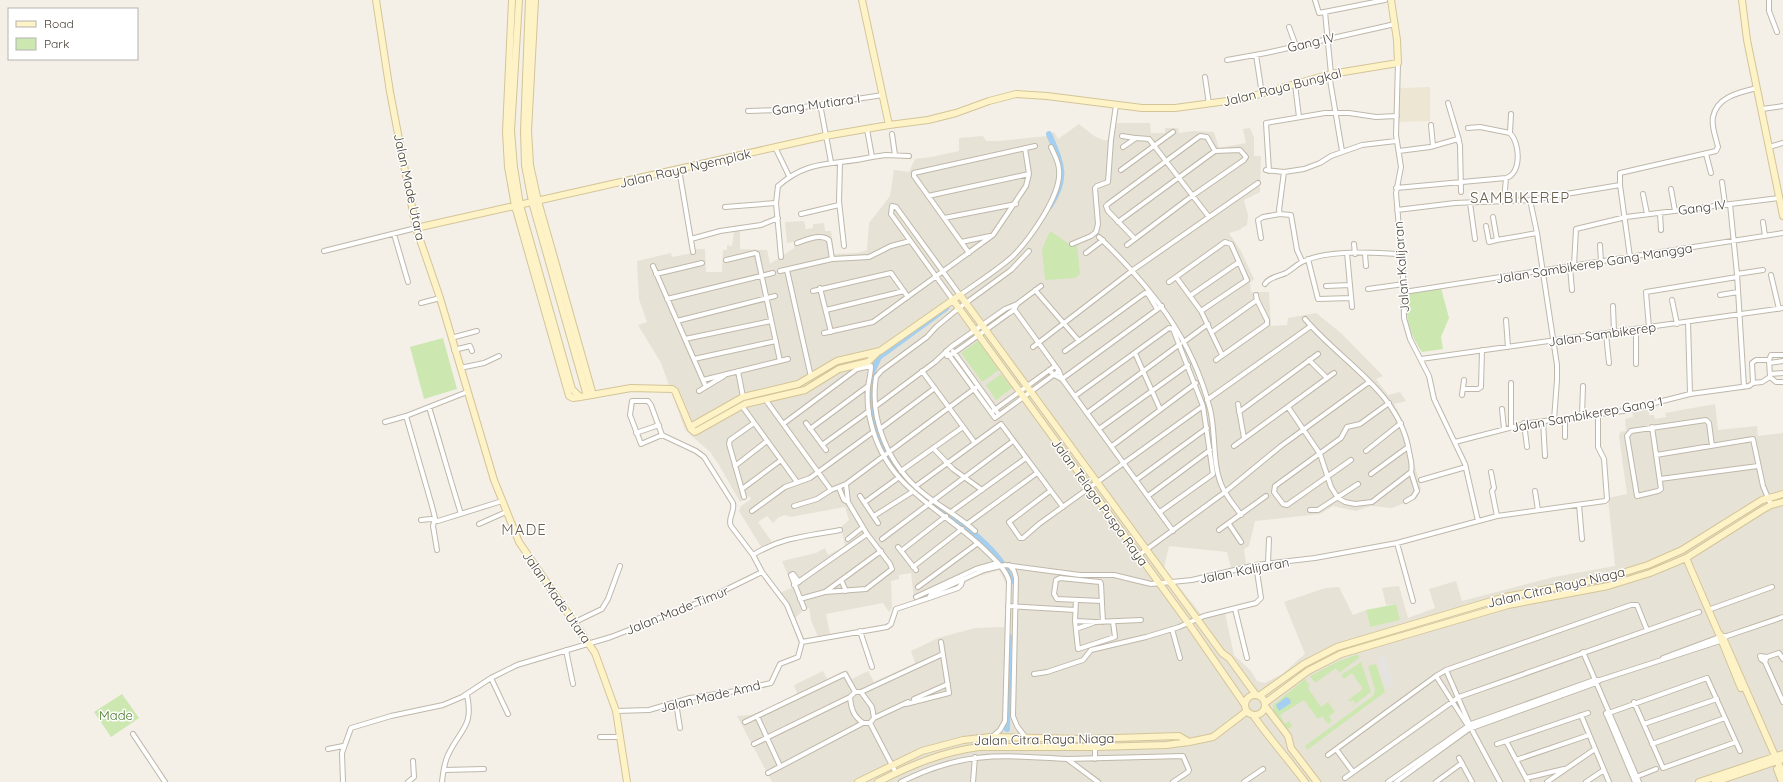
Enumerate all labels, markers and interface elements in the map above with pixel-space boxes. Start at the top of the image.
legend [8,8,138,60]
text: Road [44,16,74,31]
street label: Gang IV [1286,29,1337,55]
text: Park [44,36,69,51]
street label: Jalan Raya Bungkal [1221,64,1343,110]
street label: Gang Mutiara I [771,90,861,118]
street label: Jalan Made Utara [391,132,429,242]
street label: Jalan Raya Ngemplak [617,145,753,191]
district label: SAMBIKEREP [1470,188,1570,207]
street label: Gang IV [1677,196,1727,218]
street label: Jalan Kalijaran [1390,221,1412,313]
street label: Jalan Sambikerep Gang Mangga [1495,240,1693,286]
street label: Jalan Sambikerep [1547,318,1657,350]
street label: Jalan Sambikerep Gang 1 [1510,393,1664,435]
street label: Jalan Telaga Puspa Raya [1048,435,1152,569]
district label: MADE [501,520,547,539]
street label: Jalan Made Utara [519,548,595,646]
street label: Jalan Kalijaran [1198,553,1290,587]
street label: Jalan Citra Raya Niaga [1486,563,1626,611]
street label: Jalan Made Timur [623,582,731,638]
street label: Jalan Made Amd [658,677,762,715]
park label: Made [99,707,133,723]
street label: Jalan Citra Raya Niaga [974,730,1114,748]

